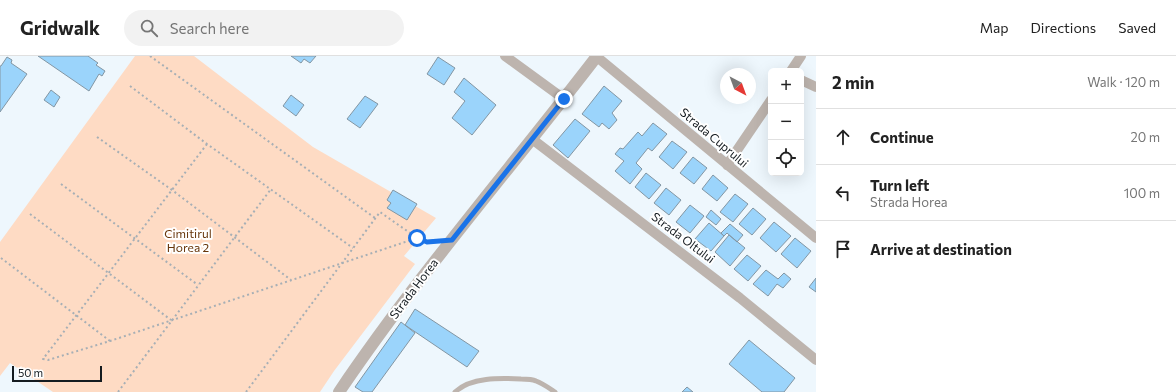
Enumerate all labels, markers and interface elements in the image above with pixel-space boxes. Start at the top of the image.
search box [124,10,404,46]
text: Gridwalk [20,16,100,39]
icon: search [138,17,160,39]
text: Search here [170,19,249,37]
text: Map [980,19,1009,36]
text: Directions [1031,19,1096,36]
text: Saved [1118,19,1156,36]
north arrow [720,68,756,104]
map controls [768,68,804,176]
button: + [768,68,804,104]
text: 2 min [832,72,874,93]
text: Walk · 120 m [1087,74,1160,90]
route end [555,90,573,108]
button: − [768,104,804,140]
street label: Strada Cuprului [678,105,752,170]
icon: ahead [832,126,854,148]
text: Continue [870,128,934,146]
text: 20 m [1131,129,1160,145]
button: locate [768,140,804,176]
text: Turn left [870,176,929,194]
icon: left [832,182,854,204]
text: 100 m [1124,185,1160,201]
text: Strada Horea [870,194,948,210]
street label: Strada Oltului [649,209,718,266]
park label: Cimitirul Horea 2 [164,226,212,254]
route start [408,229,426,247]
icon: arrive [832,238,854,260]
text: Arrive at destination [870,240,1012,258]
street label: Strada Horea [386,256,440,321]
scale bar [12,364,102,383]
text: 50 m [18,366,43,379]

